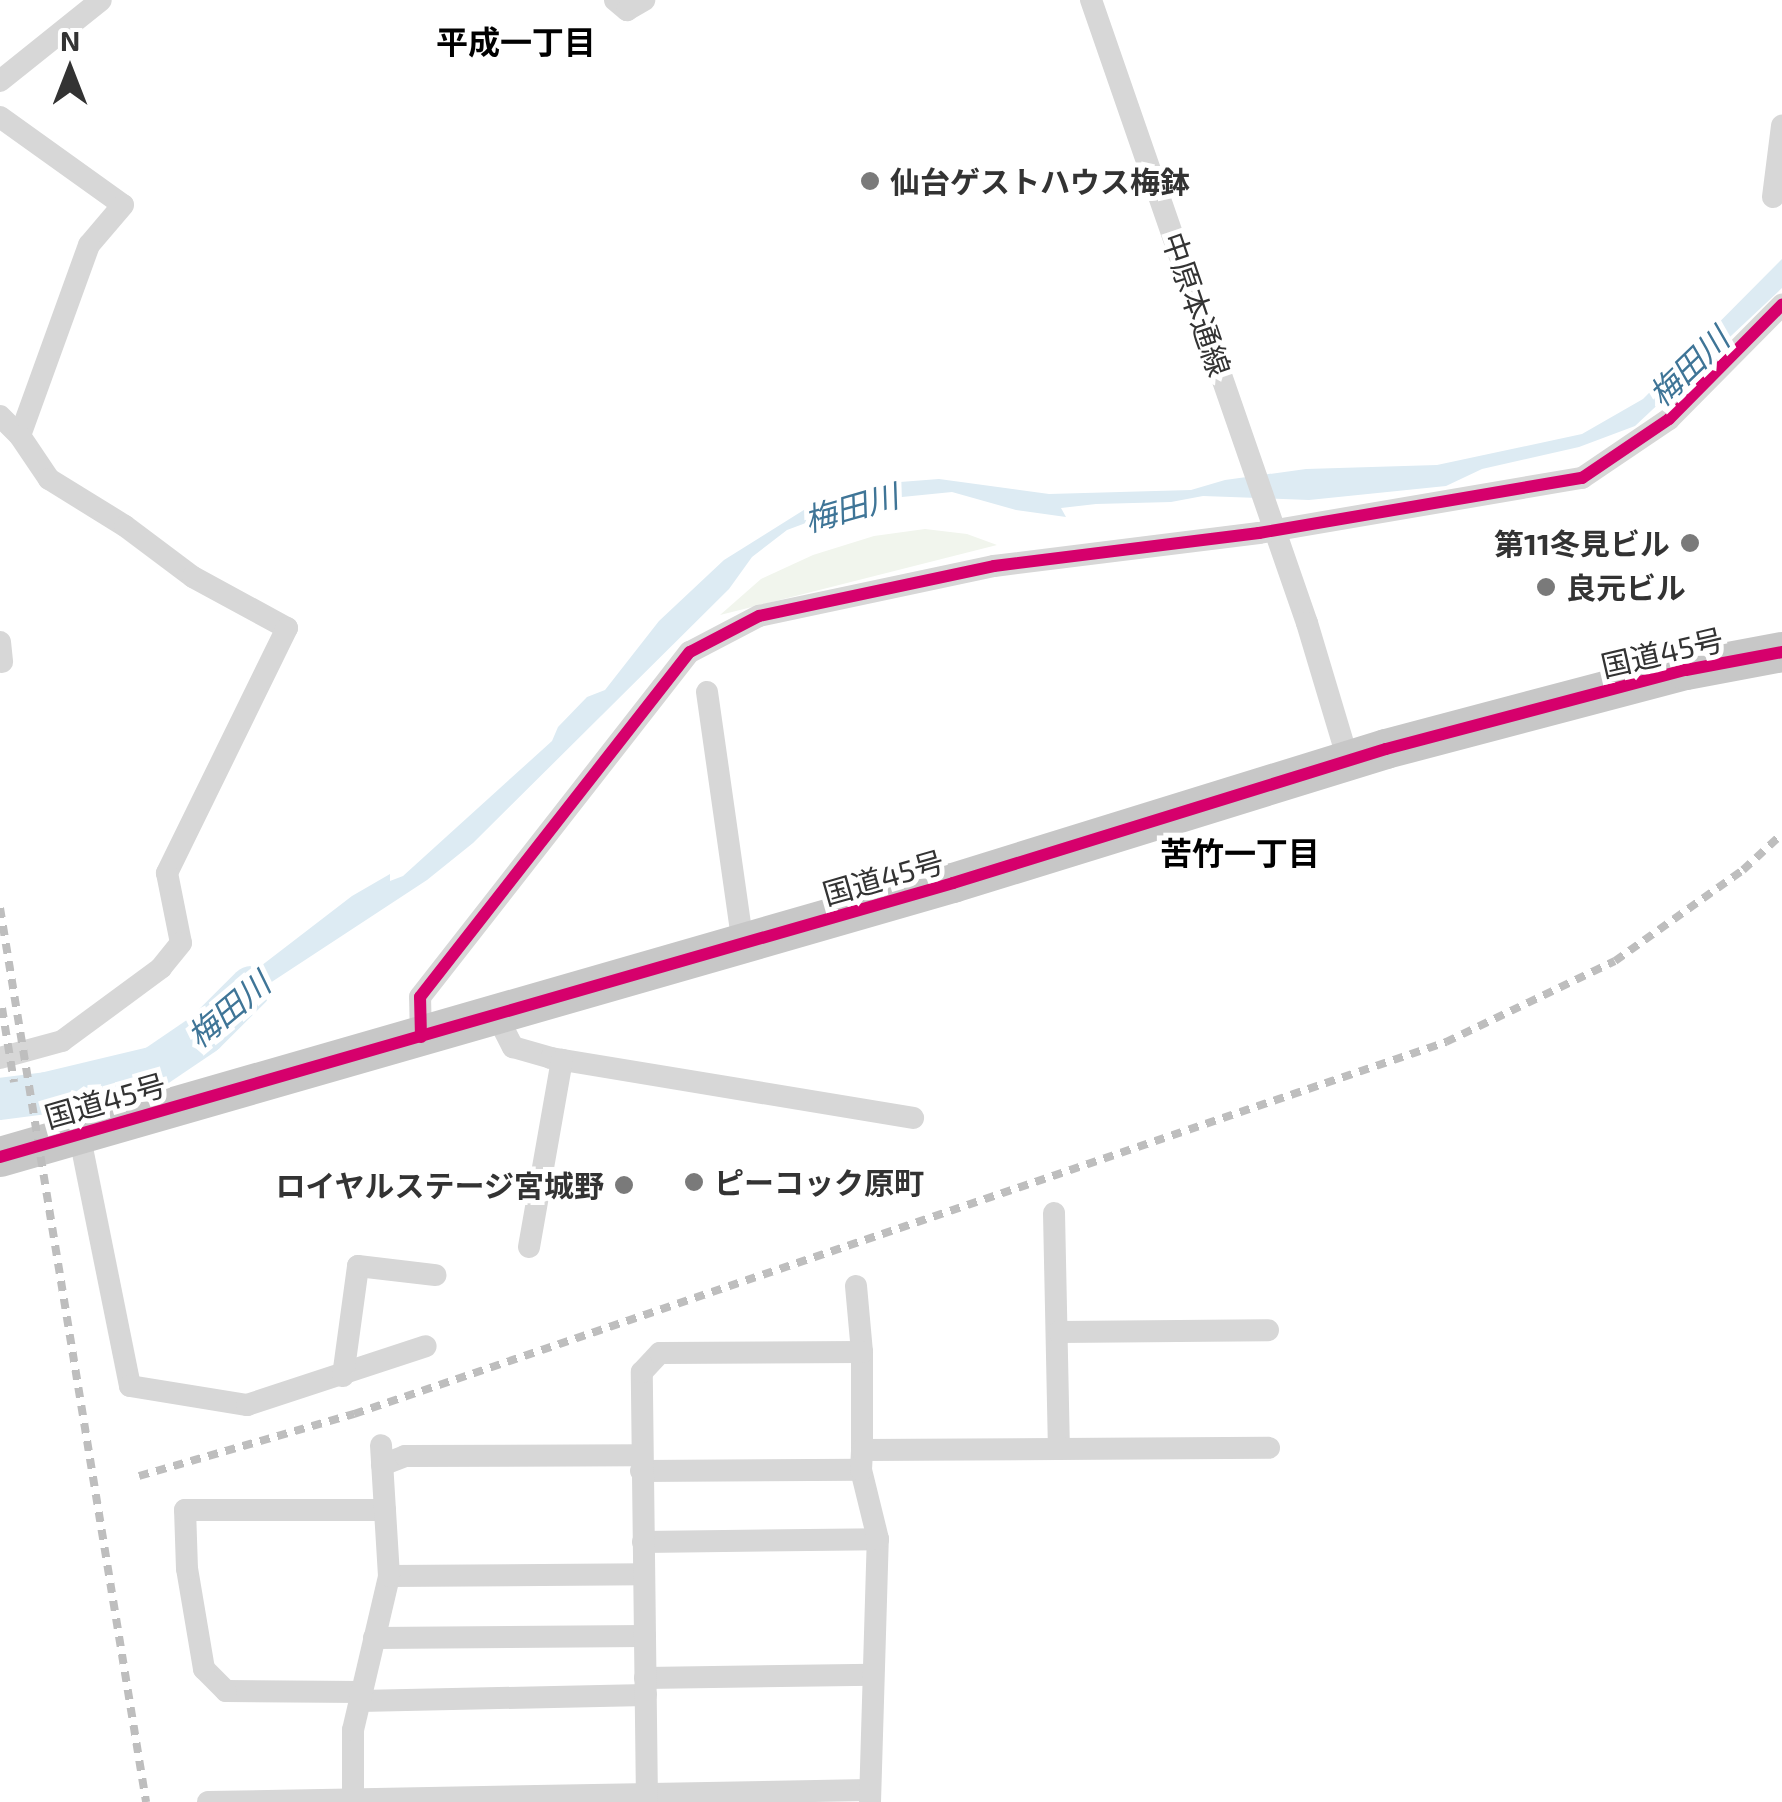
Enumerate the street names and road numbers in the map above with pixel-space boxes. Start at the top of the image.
street label: 中原本通線 [1156,227,1238,381]
street label: 国道45号 [1597,620,1727,684]
street label: 国道45号 [818,843,948,911]
street label: 国道45号 [40,1066,170,1134]

